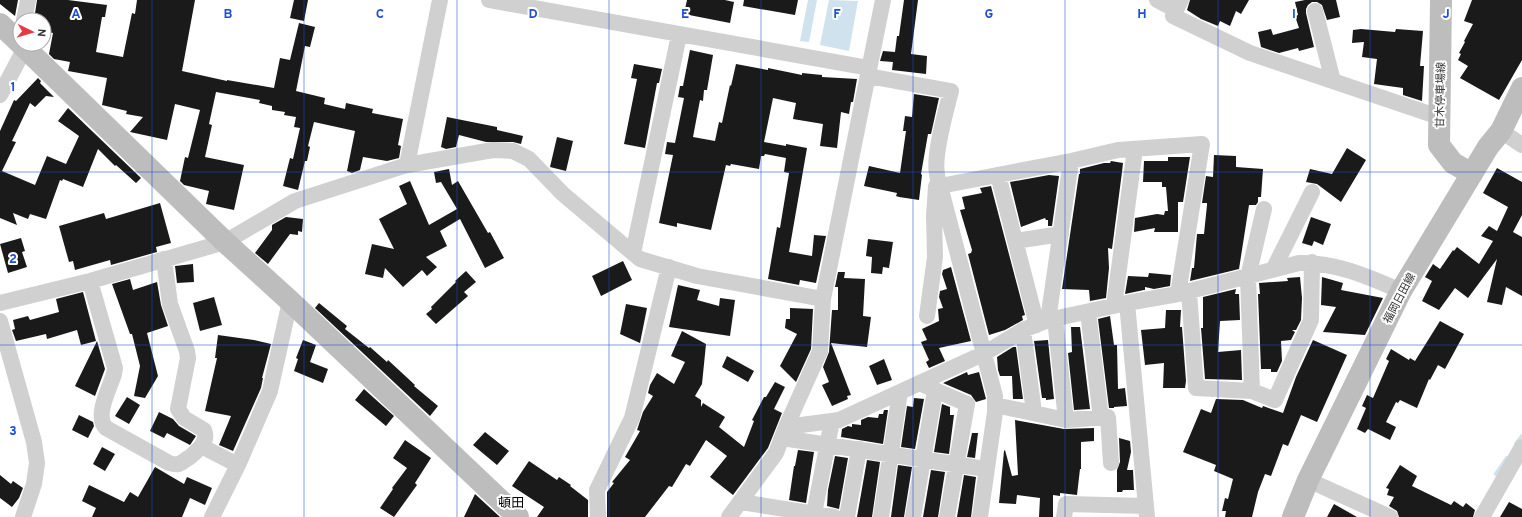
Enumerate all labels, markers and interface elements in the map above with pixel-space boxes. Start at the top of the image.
text: A [71,7,81,23]
text: B [224,7,233,23]
text: C [376,7,384,23]
text: D [528,7,538,23]
text: E [681,7,689,23]
text: F [833,7,841,23]
text: G [985,7,994,23]
text: H [1137,7,1147,23]
text: I [1292,7,1296,23]
text: J [1442,7,1450,23]
north arrow [12,12,52,52]
text: N [34,28,48,37]
street label: 甘木停車場線 [1433,62,1449,128]
text: 1 [10,80,16,96]
text: 2 [9,252,17,268]
street label: 福岡日田線 [1381,271,1419,326]
text: 3 [9,424,17,440]
district label: 頓田 [498,496,524,512]

